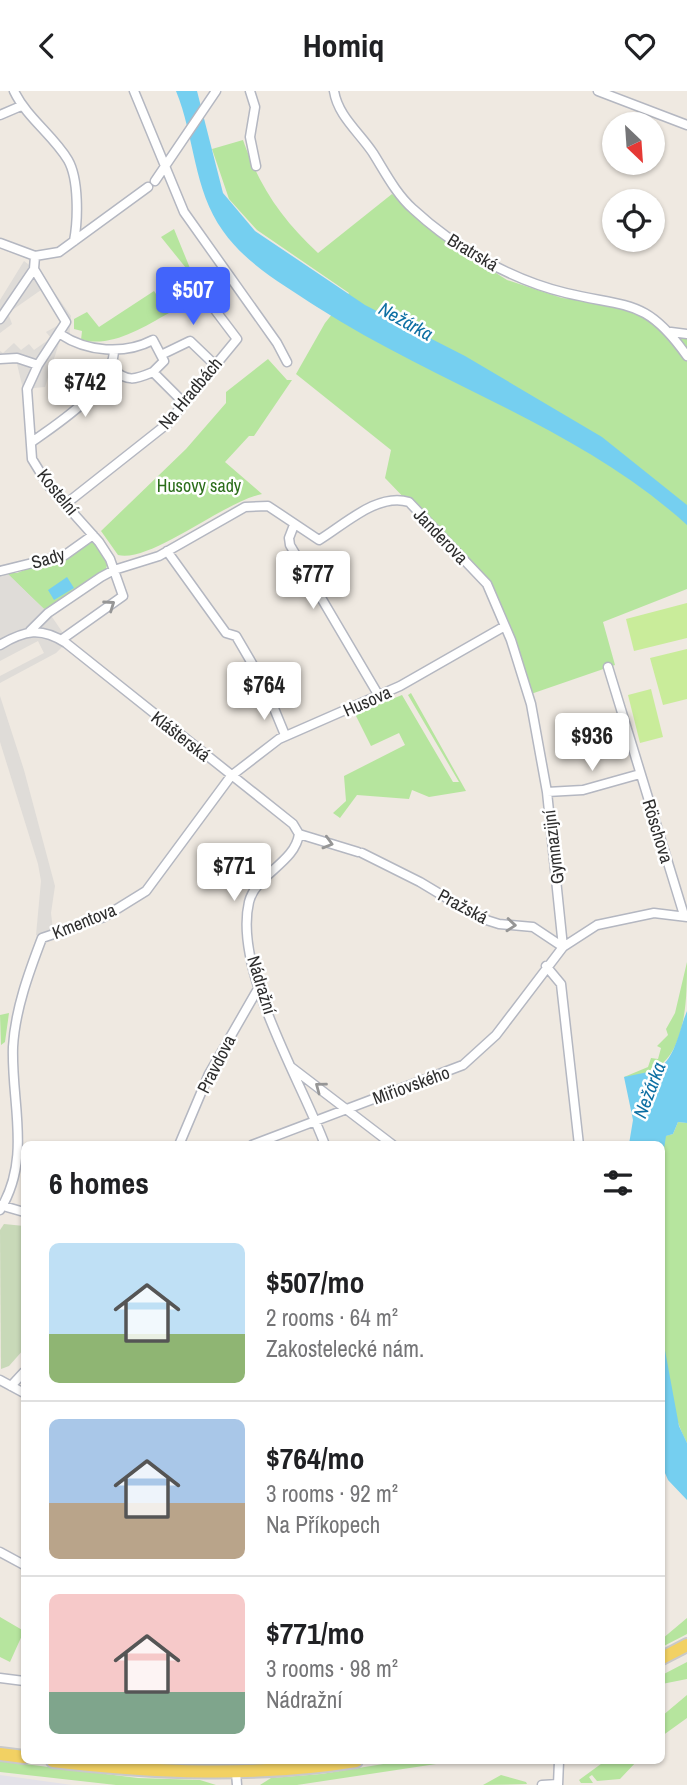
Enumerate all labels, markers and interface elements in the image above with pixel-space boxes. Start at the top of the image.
text: Homiq [303,24,384,67]
icon: back [28,27,66,65]
icon: heart [621,27,659,65]
north arrow [602,112,665,175]
map controls [602,112,665,252]
button: locate [602,189,665,252]
street label: Bratrská [443,227,503,277]
pin: $507 [152,267,234,327]
text: $507 [172,274,214,305]
water label: Nežárka [374,296,438,347]
street label: Na Hradbách [152,352,228,434]
pin: $742 [44,359,126,419]
text: $742 [64,366,106,397]
street label: Kostelní [32,463,85,521]
park label: Husovy sady [157,473,242,498]
street label: Janderova [408,503,474,569]
street label: Sady [28,541,68,575]
pin: $777 [272,552,354,611]
text: $777 [292,558,334,589]
one-way arrow [102,601,115,613]
pin: $764 [223,663,305,722]
text: $764 [243,669,285,700]
street label: Husova [339,679,395,723]
street label: Klášterská [146,705,216,767]
pin: $936 [551,713,633,773]
text: $936 [571,720,613,751]
street label: Röschova [636,796,680,866]
street label: Gymnazijní [536,808,570,886]
one-way arrow [322,835,334,849]
pin: $771 [193,843,275,903]
text: $771 [213,850,255,881]
street label: Pražská [434,882,492,930]
street label: Kmentova [49,897,119,945]
one-way arrow [506,917,517,932]
street label: Nádražní [241,953,283,1018]
street label: Pravdova [191,1031,241,1097]
water label: Nežárka [626,1058,672,1122]
street label: Miřiovského [369,1060,453,1110]
one-way arrow [315,1082,327,1095]
text: 6 homes [49,1163,149,1203]
icon: filters [599,1164,637,1202]
text: $507/mo [266,1262,364,1302]
icon: home [105,1271,189,1355]
text: 2 rooms · 64 m² [266,1302,398,1333]
text: Zakostelecké nám. [266,1333,424,1364]
text: $764/mo [266,1438,364,1478]
icon: home [105,1447,189,1531]
text: 3 rooms · 92 m² [266,1478,398,1509]
text: Na Příkopech [266,1509,380,1540]
text: $771/mo [266,1613,364,1653]
icon: home [105,1622,189,1706]
text: 3 rooms · 98 m² [266,1653,398,1684]
text: Nádražní [266,1684,343,1715]

